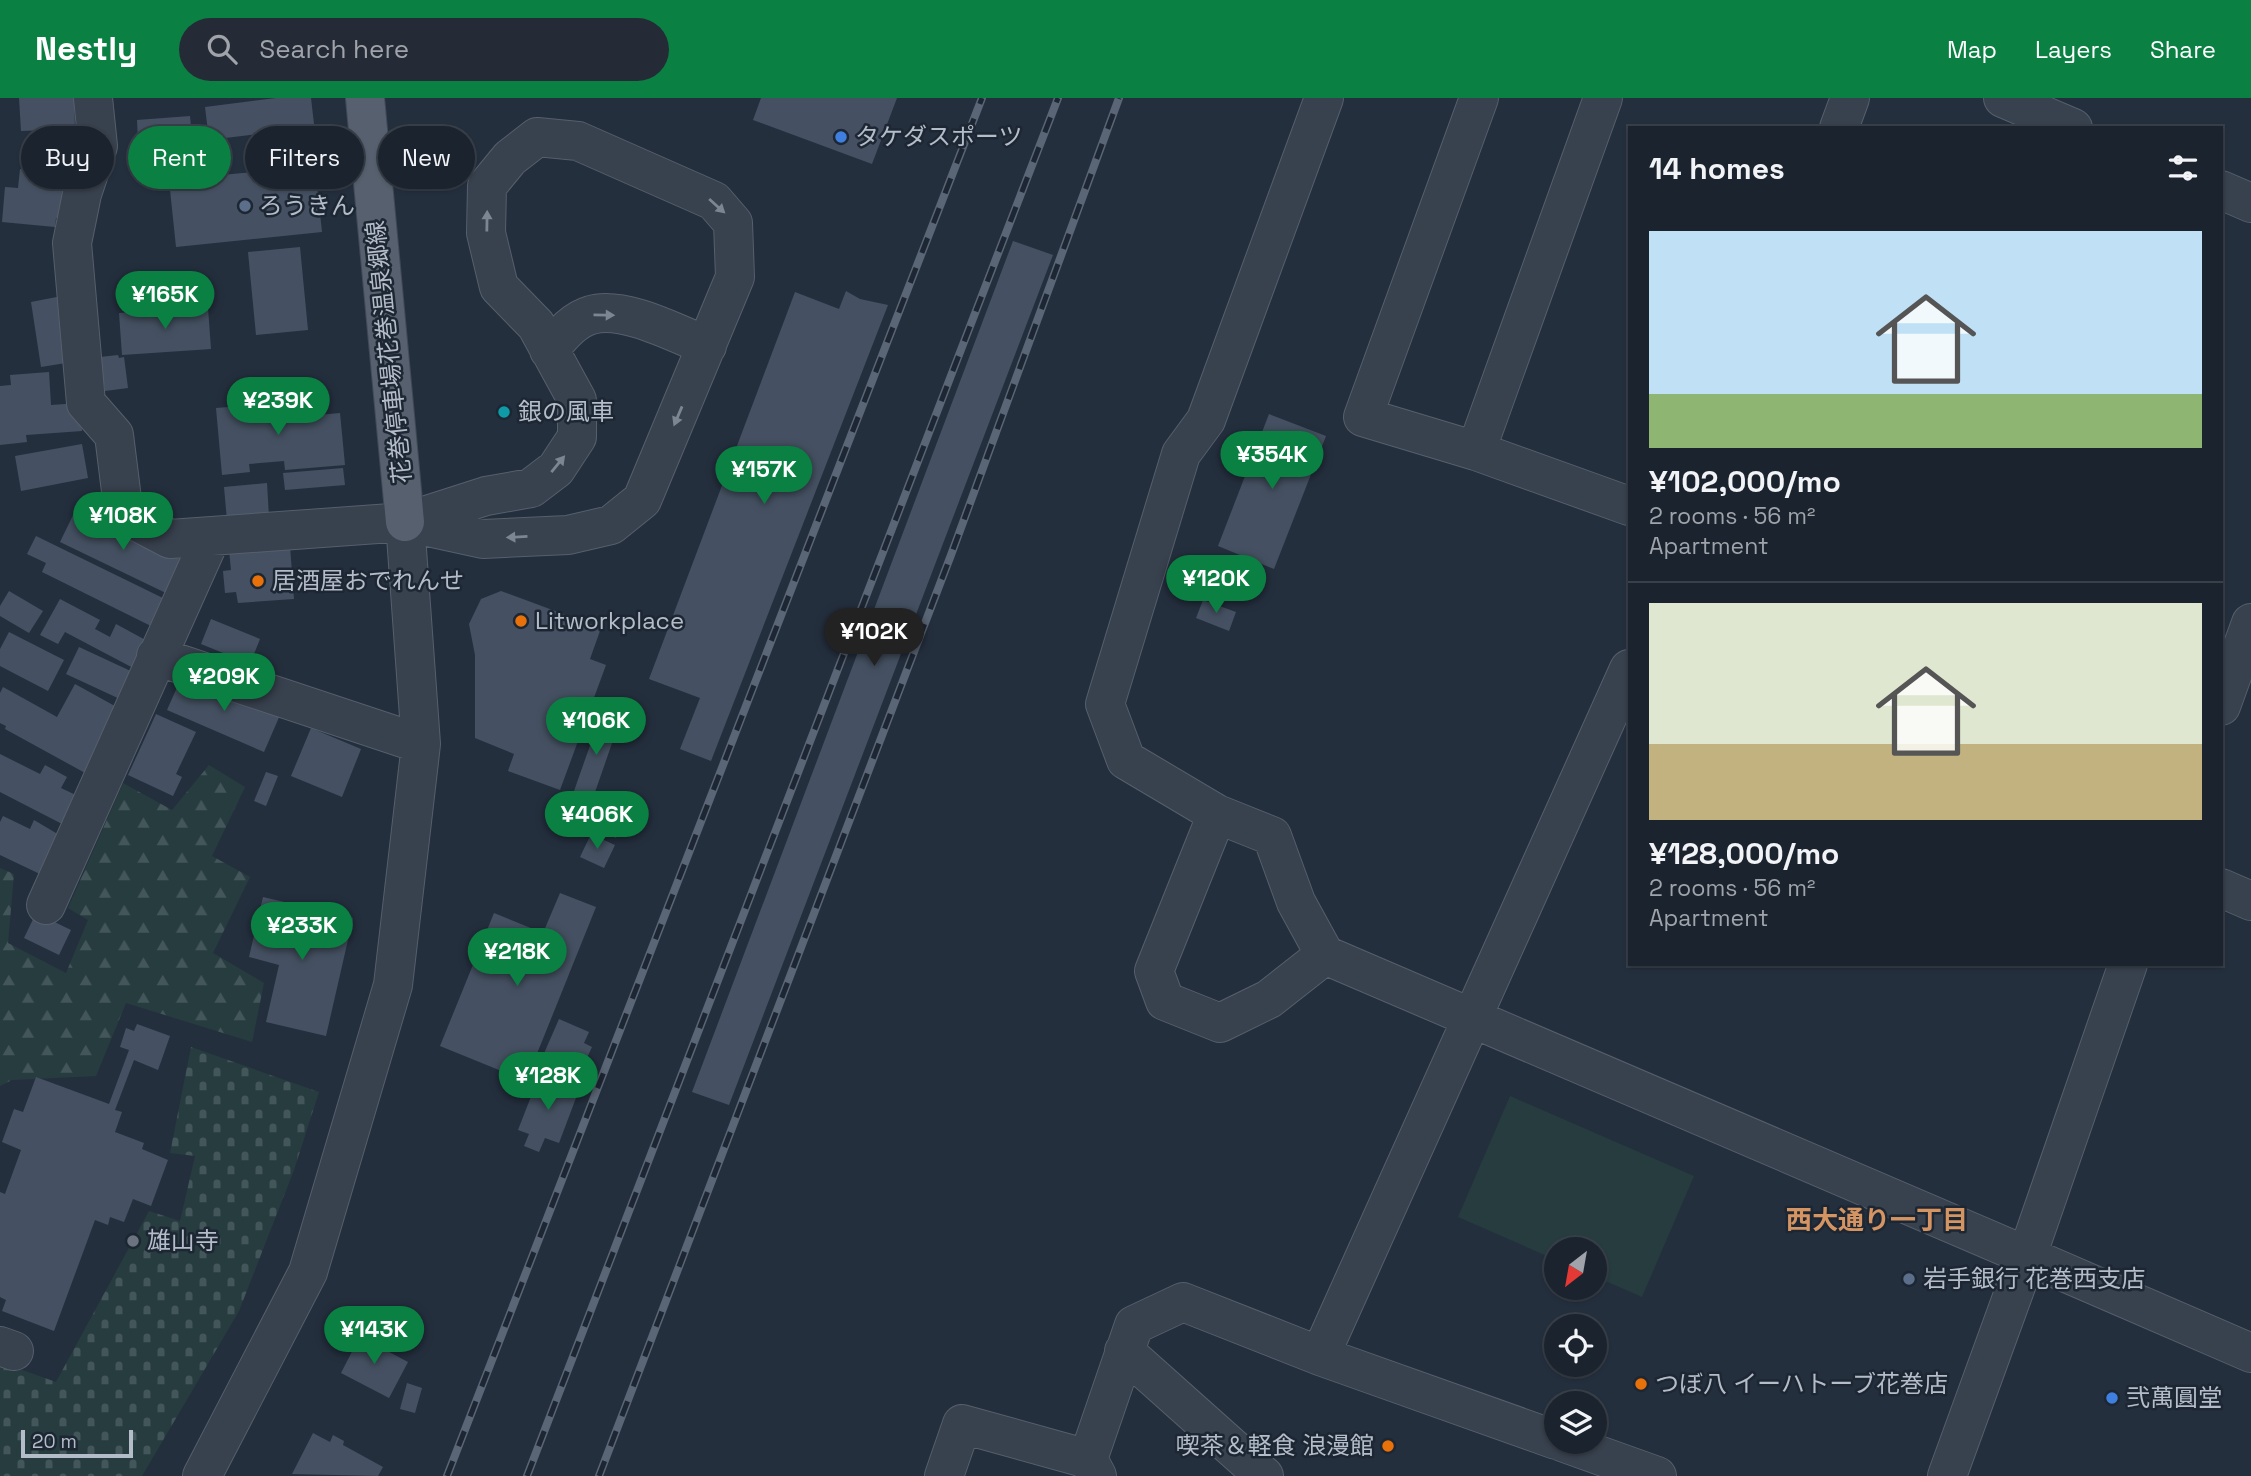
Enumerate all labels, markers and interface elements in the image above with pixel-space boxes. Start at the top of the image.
search box [179,18,669,81]
text: Nestly [35,28,137,70]
icon: search [203,30,241,68]
text: Search here [259,32,409,66]
text: Map [1947,34,1997,65]
text: Layers [2035,34,2112,65]
text: Share [2150,34,2216,65]
place label: タケダスポーツ [855,121,1023,152]
chip: Buy [21,126,114,189]
chip: Rent [128,126,231,189]
chip: Filters [245,126,364,189]
chip: New [378,126,475,189]
marker: タケダスポーツ [833,129,849,145]
text: 14 homes [1649,149,1785,188]
icon: filters [2164,149,2202,187]
place label: ろうきん [259,190,355,221]
marker: ろうきん [237,198,253,214]
one-way arrow [708,198,725,214]
one-way arrow [481,209,492,231]
street label: 花巻停車場花巻温泉郷線 [359,219,418,485]
pin: ¥165K [116,272,214,331]
icon: home [1863,276,1989,402]
text: ¥165K [131,279,199,309]
one-way arrow [593,309,615,321]
pin: ¥239K [229,378,327,437]
text: ¥239K [243,385,313,415]
place label: 銀の風車 [518,396,614,427]
marker: 銀の風車 [496,404,512,420]
one-way arrow [672,405,683,426]
pin: ¥354K [1223,432,1321,491]
text: ¥354K [1236,439,1308,469]
pin: ¥157K [715,446,813,506]
text: ¥157K [731,454,797,484]
one-way arrow [550,456,565,474]
text: ¥102,000/mo [1649,462,1841,501]
pin: ¥108K [74,492,172,552]
text: ¥108K [89,500,157,530]
text: 2 rooms · 56 m² [1649,501,1815,531]
text: Apartment [1649,531,1769,561]
one-way arrow [505,532,527,543]
pin: ¥120K [1167,556,1265,615]
text: ¥120K [1182,563,1250,593]
place label: 居酒屋おでれんせ [272,565,464,596]
marker: 居酒屋おでれんせ [250,573,266,589]
place label: Litworkplace [535,605,684,636]
pin: ¥102K [825,608,923,668]
marker: Litworkplace [513,613,529,629]
text: ¥102K [840,616,908,646]
icon: home [1863,648,1989,774]
pin: ¥209K [175,654,273,713]
text: ¥209K [188,661,260,691]
pin: ¥106K [547,698,645,757]
text: ¥106K [562,705,630,735]
pin: ¥406K [548,792,646,851]
text: ¥406K [561,799,633,829]
text: ¥128,000/mo [1649,834,1839,873]
text: 2 rooms · 56 m² [1649,873,1815,903]
pin: ¥233K [253,902,351,962]
text: Apartment [1649,903,1769,933]
text: ¥233K [267,910,337,940]
pin: ¥218K [468,928,566,988]
text: ¥218K [484,936,550,966]
pin: ¥128K [499,1052,597,1112]
text: ¥128K [515,1060,581,1090]
district label: 西大通り一丁目 [1786,1203,1968,1237]
place label: 雄山寺 [147,1225,219,1256]
marker: 雄山寺 [125,1233,141,1249]
north arrow [1544,1237,1606,1300]
map controls [1544,1237,1607,1454]
place label: 岩手銀行 花巻西支店 [1923,1263,2145,1294]
marker: 岩手銀行 花巻西支店 [1901,1271,1917,1287]
pin: ¥143K [325,1306,423,1366]
text: ¥143K [340,1314,408,1344]
button: locate [1544,1314,1607,1377]
place label: つぼ八 イーハトーブ花巻店 [1655,1368,1948,1399]
marker: つぼ八 イーハトーブ花巻店 [1633,1376,1649,1392]
place label: 弐萬圓堂 [2126,1382,2222,1413]
marker: 弐萬圓堂 [2104,1390,2120,1406]
button: layers [1544,1391,1607,1454]
scale bar [21,1427,133,1459]
text: 20 m [32,1429,77,1454]
place label: 喫茶＆軽食 浪漫館 [1176,1430,1374,1461]
marker: 喫茶＆軽食 浪漫館 [1380,1438,1396,1454]

